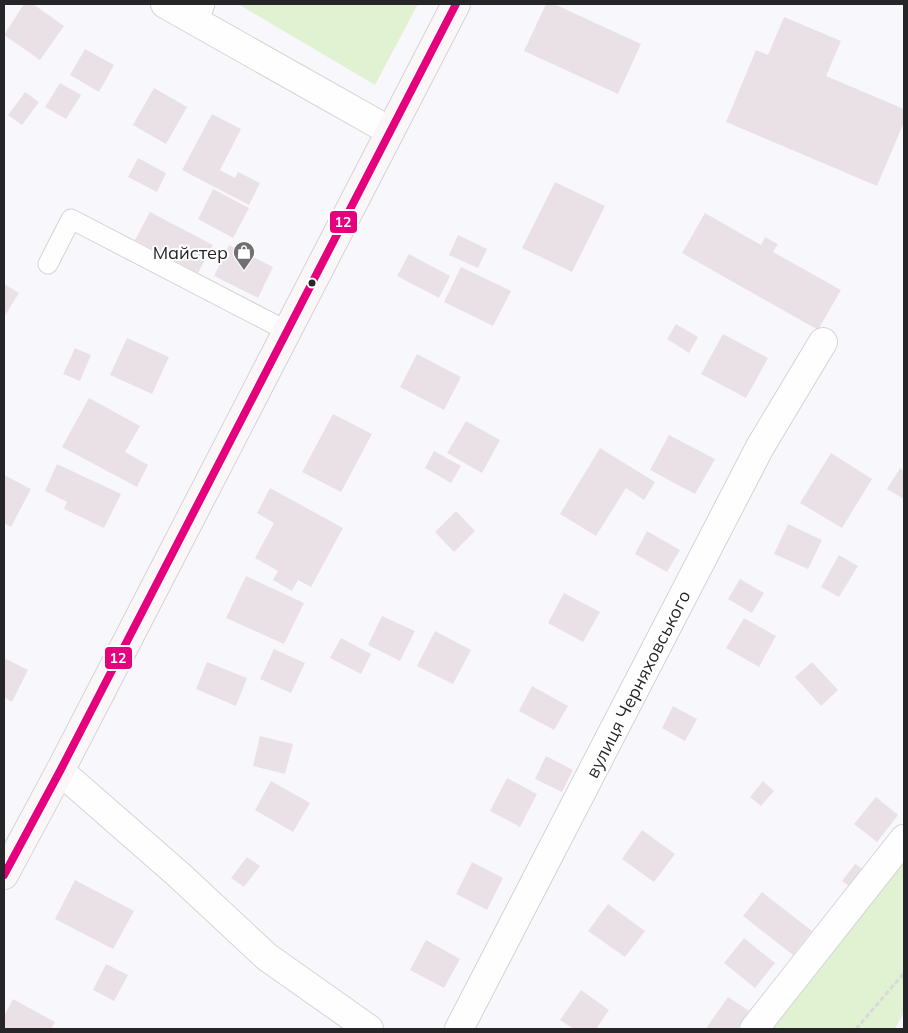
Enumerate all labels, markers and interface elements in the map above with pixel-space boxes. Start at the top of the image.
line badge: 12 [329,210,358,234]
text: 12 [335,213,351,231]
shop icon: Майстер [232,240,256,271]
place label: Майстер [153,241,228,264]
unlabelled marker [307,278,317,288]
street label: вулиця Черняховського [581,586,695,782]
line badge: 12 [104,646,133,670]
text: 12 [110,649,126,667]

